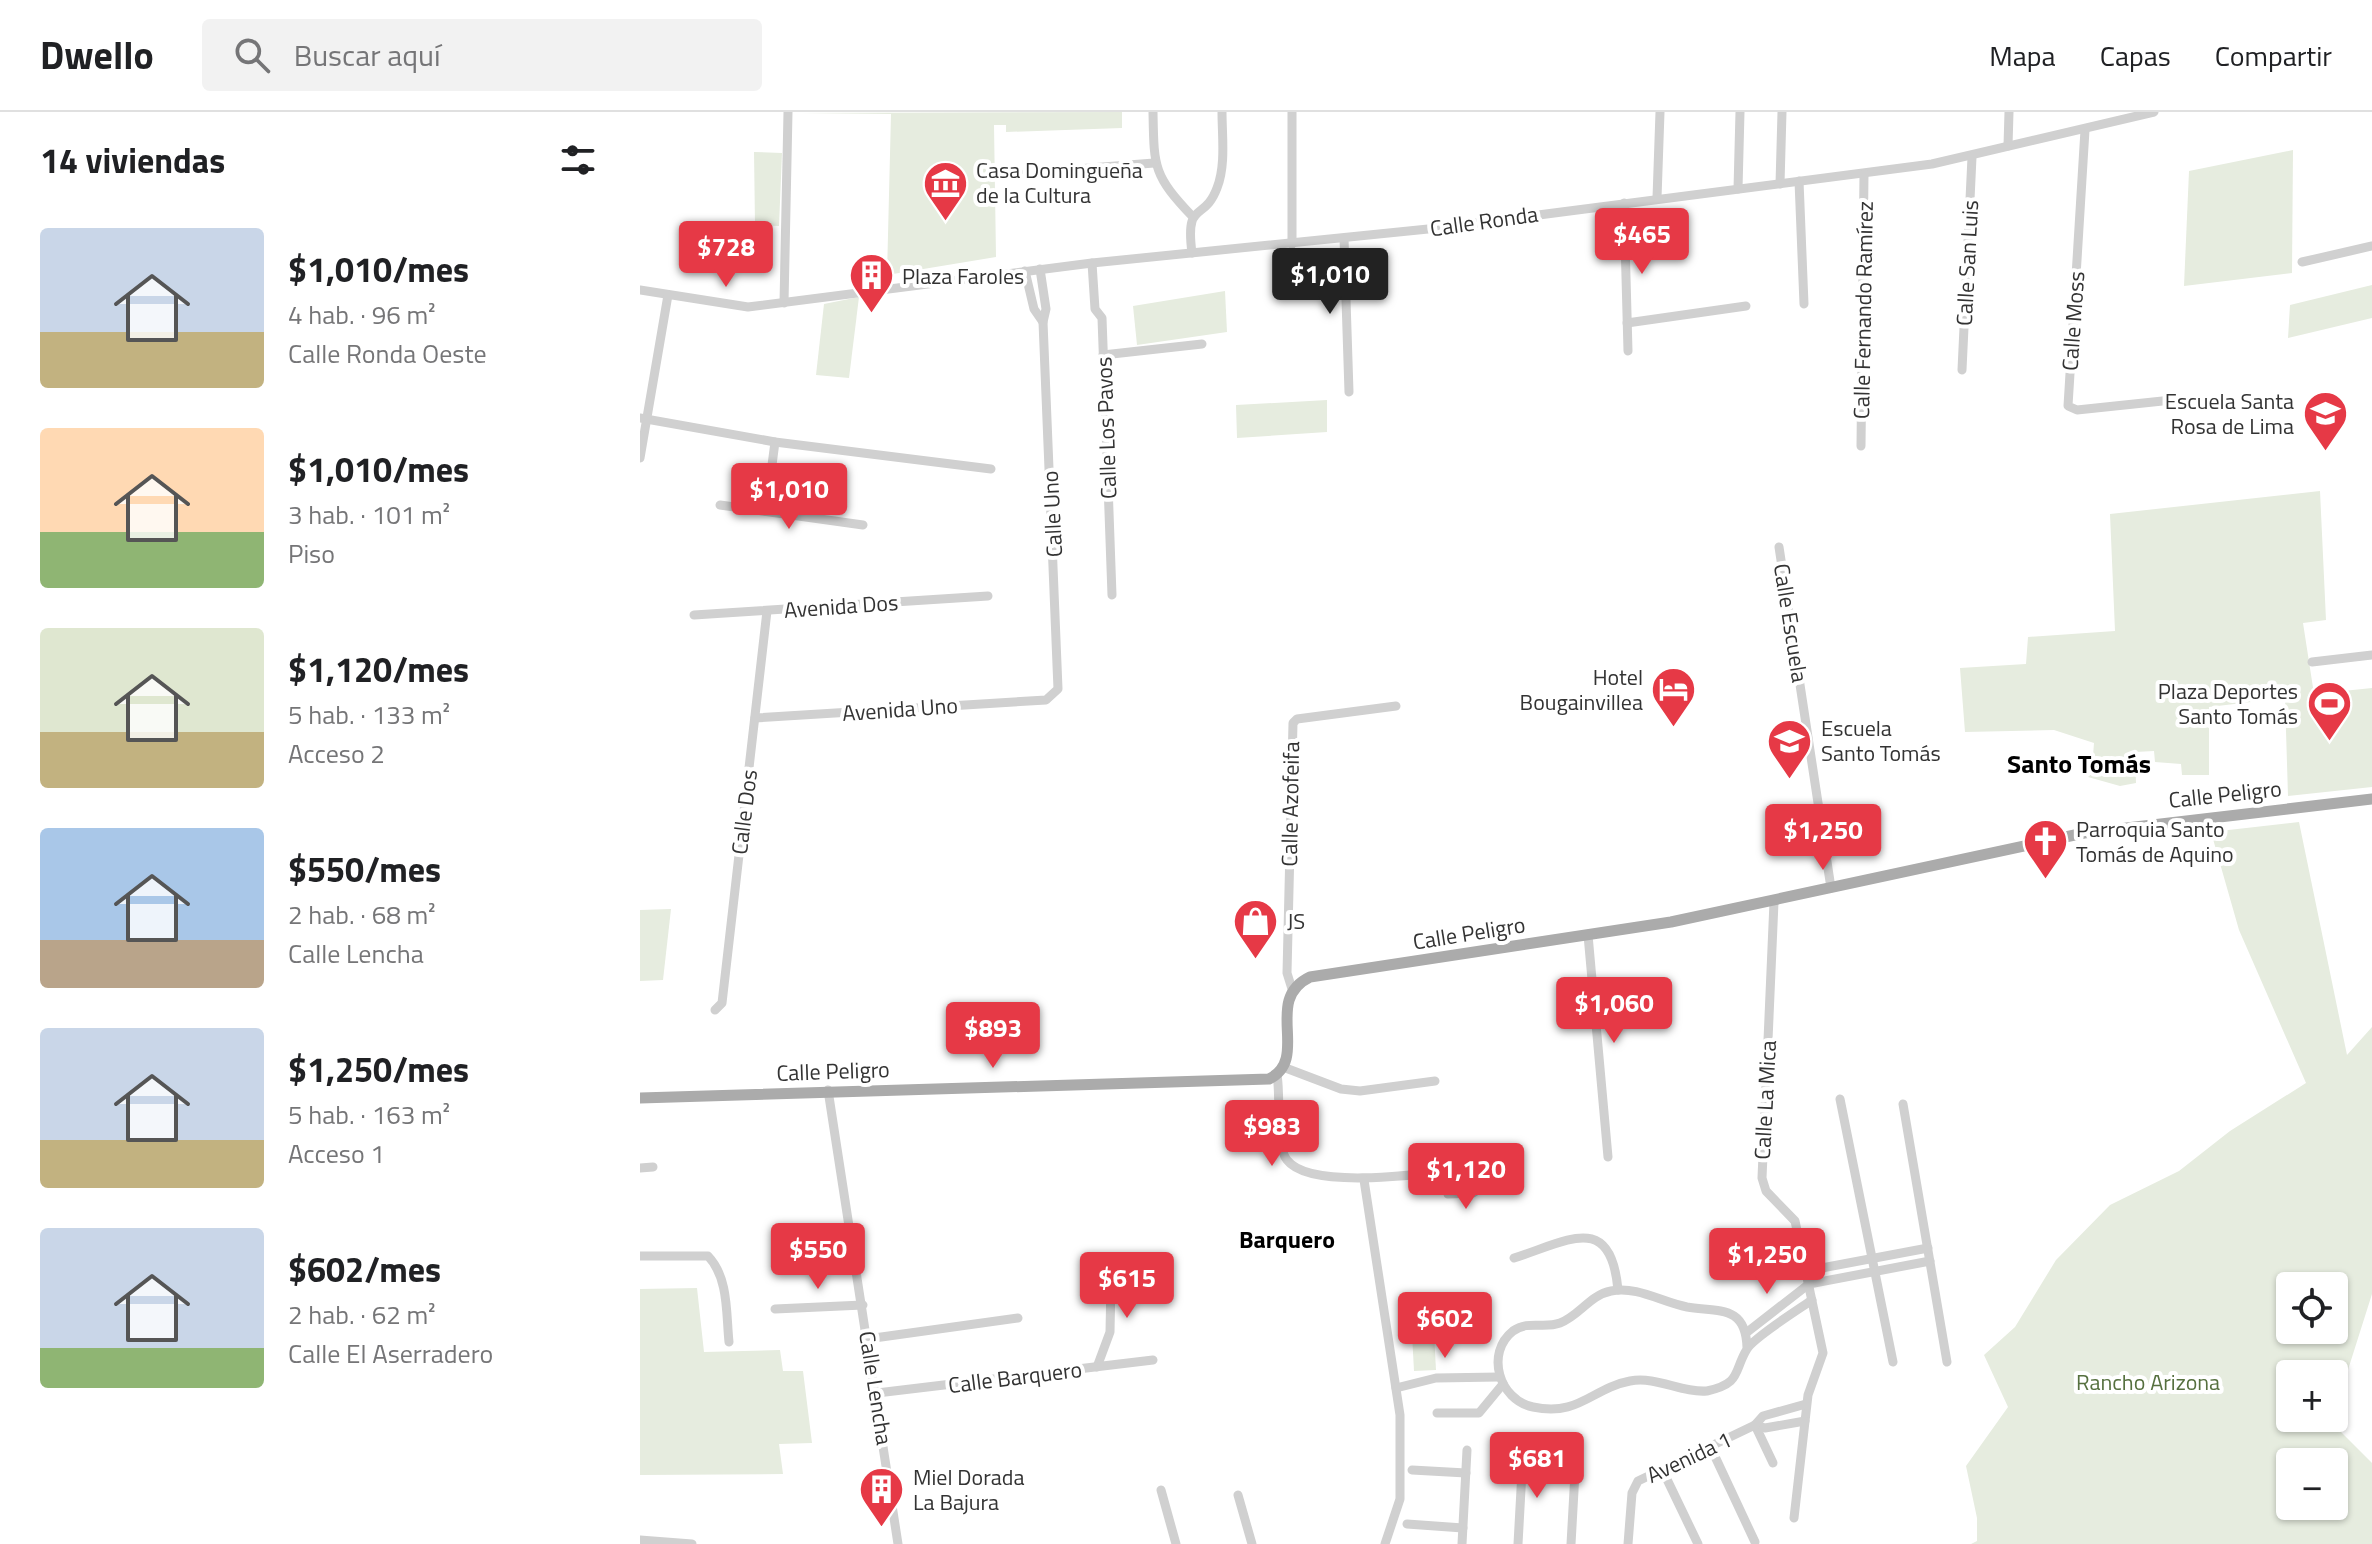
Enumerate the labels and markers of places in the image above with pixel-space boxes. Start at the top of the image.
place label: Casa Domingueña de la Cultura [976,153,1143,212]
museum icon: Casa Domingueña de la Cultura [921,159,969,222]
pin: $465 [1595,208,1689,276]
pin: $728 [679,221,773,289]
pin: $1,010 [1265,248,1395,316]
building icon: Plaza Faroles [847,252,895,315]
place label: Plaza Faroles [902,259,1024,293]
place label: Escuela Santa Rosa de Lima [2165,384,2294,443]
school or university icon: Escuela Santa Rosa de Lima [2301,390,2349,453]
pin: $1,010 [724,463,854,531]
place label: Hotel Bougainvillea [1520,660,1643,719]
hotel icon: Hotel Bougainvillea [1650,666,1698,729]
place label: Plaza Deportes Santo Tomás [2158,674,2298,733]
sports icon: Plaza Deportes Santo Tomás [2305,680,2353,743]
place label: Escuela Santo Tomás [1821,711,1941,770]
school or university icon: Escuela Santo Tomás [1766,717,1814,780]
pin: $1,250 [1758,804,1888,872]
place label: Parroquia Santo Tomás de Aquino [2076,812,2234,871]
church icon: Parroquia Santo Tomás de Aquino [2021,818,2069,881]
shop icon: JS [1232,897,1280,960]
place label: JS [1287,904,1305,938]
pin: $1,060 [1549,977,1679,1045]
pin: $893 [946,1002,1040,1070]
pin: $983 [1225,1100,1319,1168]
pin: $1,120 [1401,1143,1531,1211]
pin: $550 [771,1223,865,1291]
pin: $1,250 [1702,1228,1832,1296]
pin: $615 [1080,1252,1174,1320]
pin: $602 [1398,1292,1492,1360]
pin: $681 [1490,1432,1584,1500]
place label: Miel Dorada La Bajura [913,1460,1024,1519]
building icon: Miel Dorada La Bajura [858,1466,906,1529]

